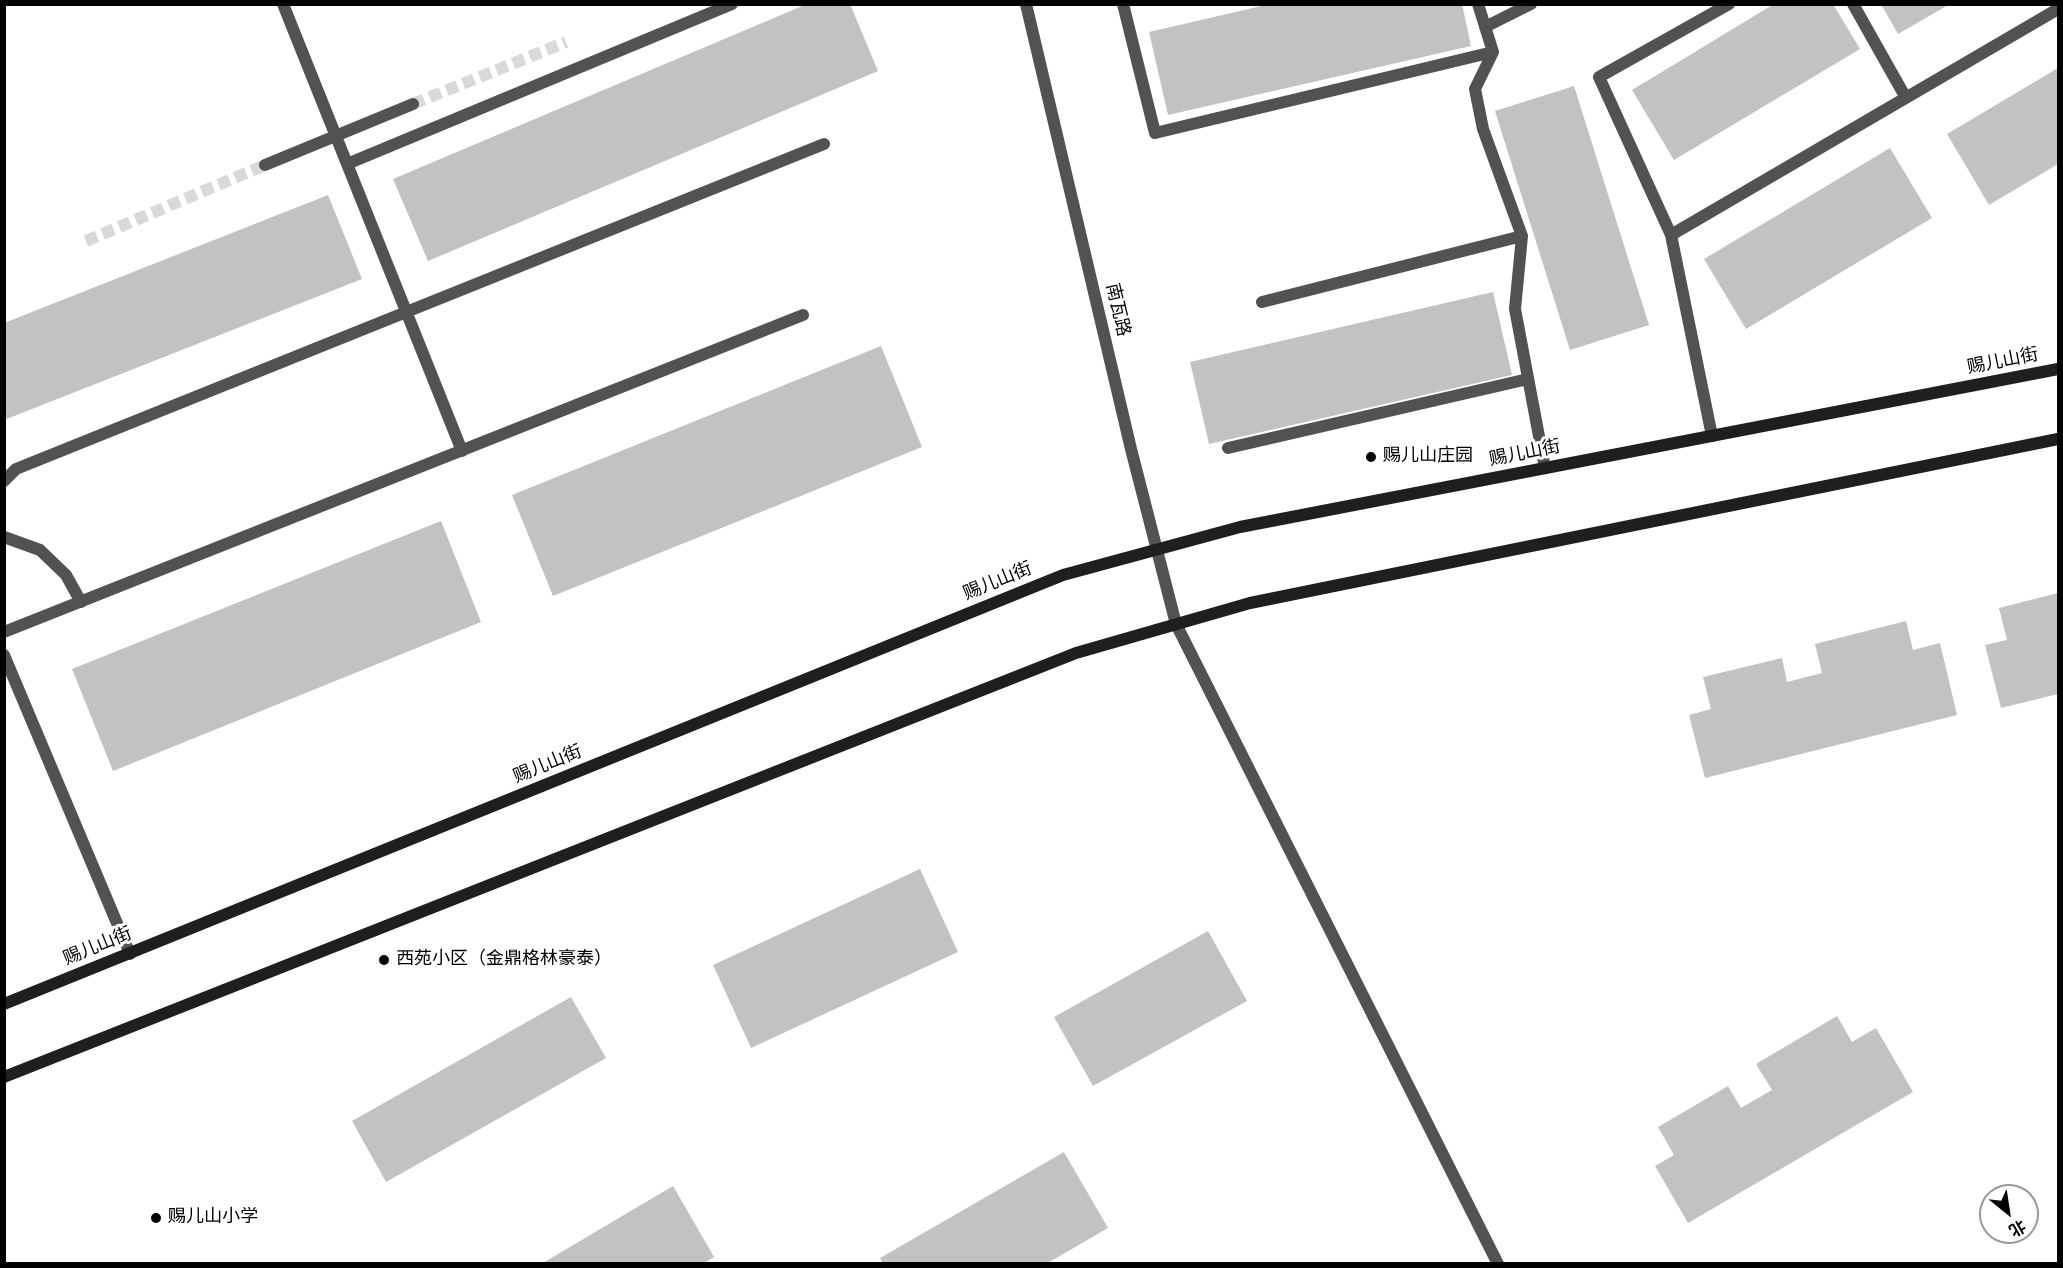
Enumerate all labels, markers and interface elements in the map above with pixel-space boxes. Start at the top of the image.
street label: 南瓦路 [1100,281,1134,339]
street label: 赐儿山街 [1966,345,2040,379]
street label: 赐儿山街 [1488,437,1562,471]
place label: 赐儿山庄园 [1383,446,1473,468]
marker: 赐儿山庄园 [1364,450,1378,464]
street label: 赐儿山街 [961,559,1035,605]
street label: 赐儿山街 [511,742,585,788]
street label: 赐儿山街 [61,924,135,970]
place label: 西苑小区（金鼎格林豪泰） [396,949,612,971]
marker: 西苑小区（金鼎格林豪泰） [377,953,391,967]
north arrow [1979,1184,2039,1244]
place label: 赐儿山小学 [168,1207,258,1229]
marker: 赐儿山小学 [149,1211,163,1225]
text: 北 [2005,1214,2030,1242]

